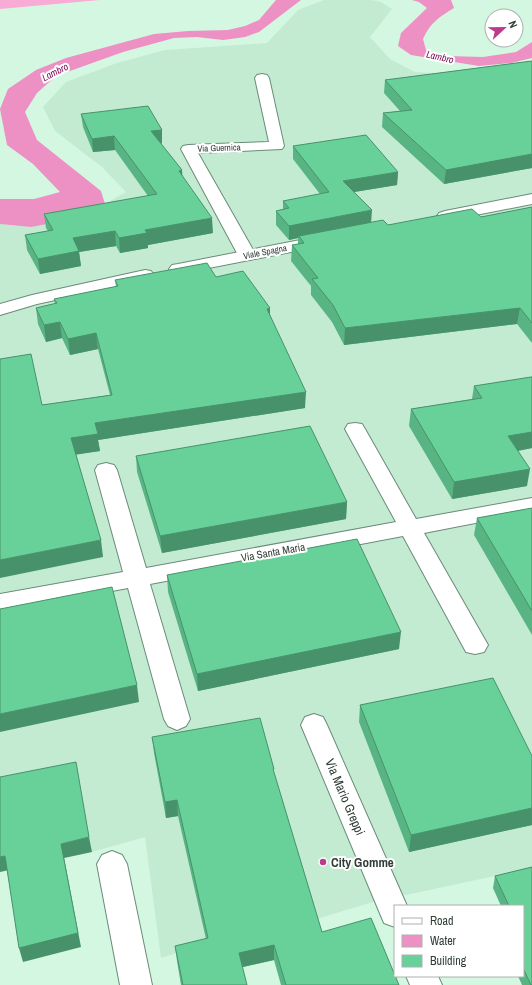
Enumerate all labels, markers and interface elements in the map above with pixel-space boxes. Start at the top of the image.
north arrow [484,8,524,48]
text: N [506,19,521,30]
water label: Lambro [425,48,455,67]
water label: Lambro [40,60,71,84]
street label: Via Guernica [197,141,241,155]
street label: Viale Spagna [242,242,288,262]
street label: Via Santa Maria [240,539,306,565]
street label: Via Mario Greppi [321,756,369,838]
place label: City Gomme [331,854,394,871]
marker: City Gomme [318,857,328,867]
legend [394,905,524,977]
text: Road [430,913,454,929]
text: Water [430,933,457,949]
text: Building [430,953,467,969]

